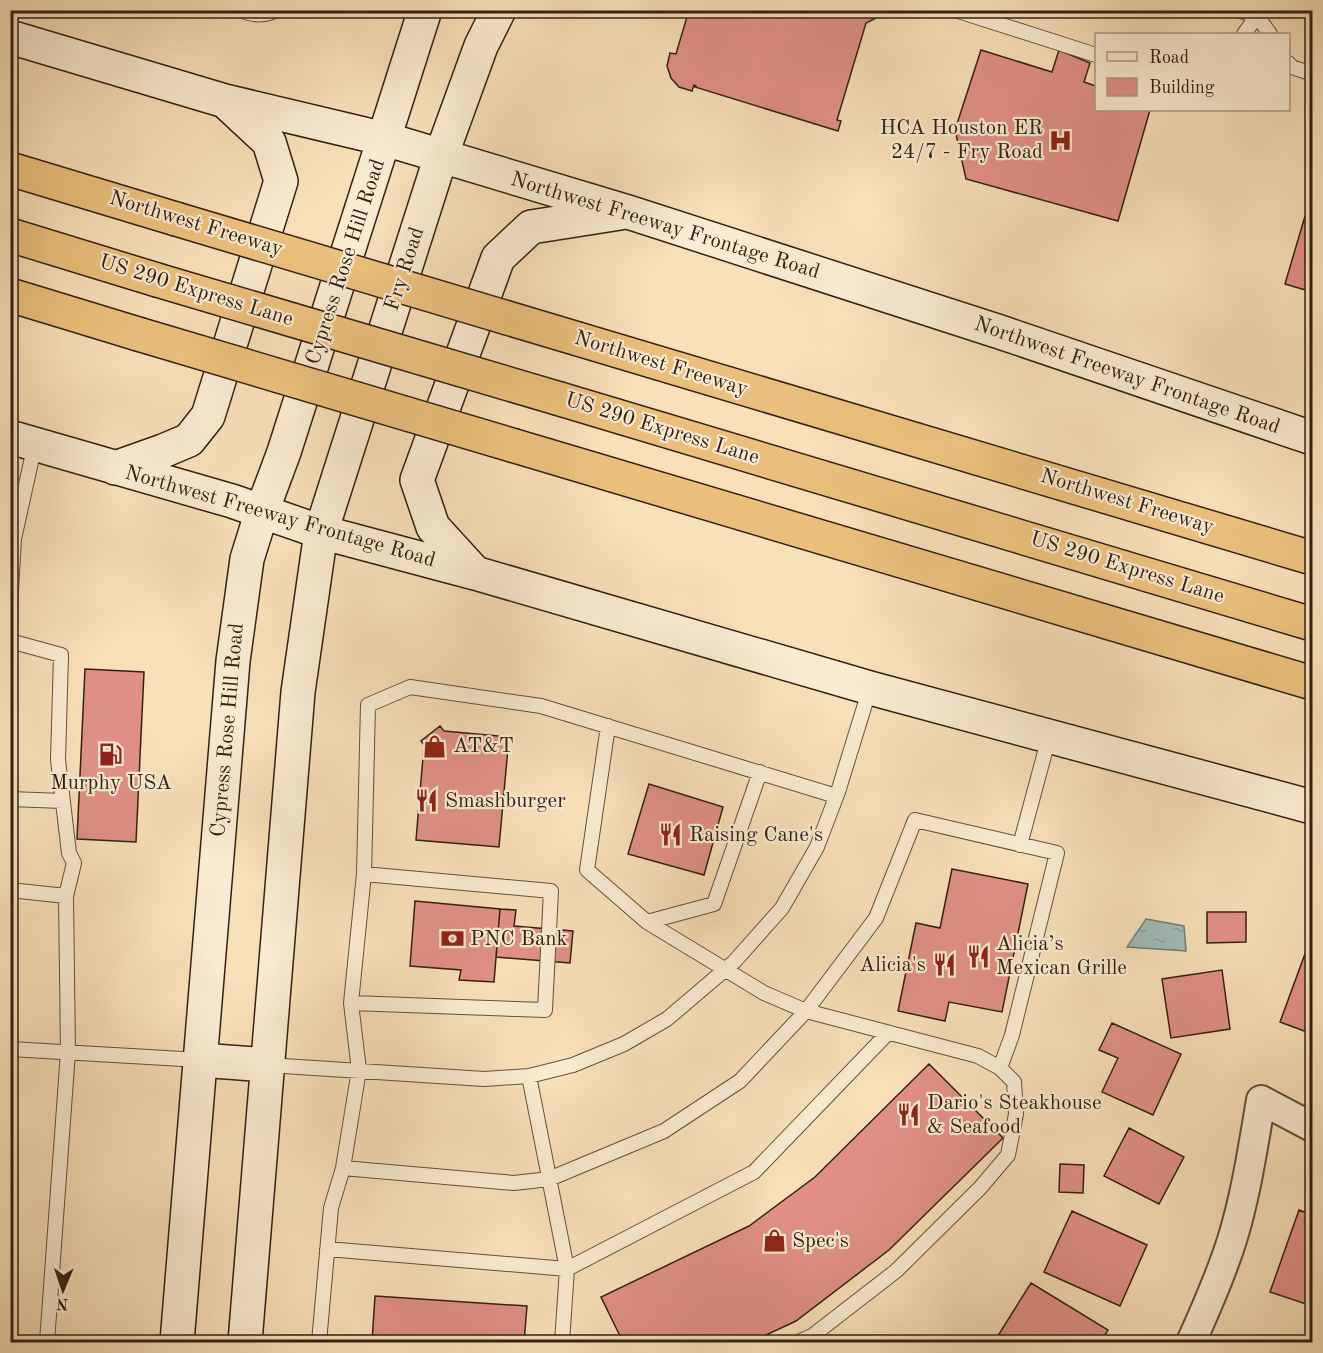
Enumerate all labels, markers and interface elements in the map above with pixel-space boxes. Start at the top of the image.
legend [1095,33,1290,111]
text: Road [1149,49,1189,67]
text: Building [1149,79,1215,97]
place label: HCA Houston ER 24/7 - Fry Road [880,118,1043,163]
hospital icon: HCA Houston ER 24/7 - Fry Road [1048,127,1074,153]
street label: Cypress Rose Hill Road [303,157,389,367]
street label: Northwest Freeway Frontage Road [508,169,822,283]
street label: Northwest Freeway [107,188,285,260]
street label: Fry Road [382,225,428,313]
street label: US 290 Express Lane [96,251,296,331]
street label: Northwest Freeway Frontage Road [971,314,1283,438]
street label: Northwest Freeway [572,328,750,400]
street label: US 290 Express Lane [562,389,762,469]
street label: Northwest Freeway Frontage Road [122,463,438,571]
street label: Northwest Freeway [1038,466,1216,538]
street label: US 290 Express Lane [1027,528,1227,608]
street label: Cypress Rose Hill Road [208,622,248,838]
shop icon: AT&T [422,733,448,759]
place label: AT&T [453,736,514,757]
fuel station icon: Murphy USA [98,742,124,768]
place label: Murphy USA [50,773,172,794]
restaurant icon: Smashburger [414,788,440,814]
place label: Smashburger [445,791,566,812]
restaurant icon: Raising Cane's [658,822,684,848]
place label: Raising Cane's [689,825,823,846]
bank icon: PNC Bank [439,926,465,952]
place label: PNC Bank [470,929,568,950]
place label: Alicia’s Mexican Grille [996,934,1127,979]
restaurant icon: Alicia’s Mexican Grille [965,943,991,969]
restaurant icon: Alicia's [931,952,957,978]
place label: Alicia's [859,955,926,976]
place label: Dario's Steakhouse & Seafood [927,1093,1102,1138]
restaurant icon: Dario's Steakhouse & Seafood [896,1102,922,1128]
shop icon: Spec's [761,1228,787,1254]
place label: Spec's [792,1231,849,1252]
north arrow [33,1260,93,1320]
text: N [55,1295,69,1311]

